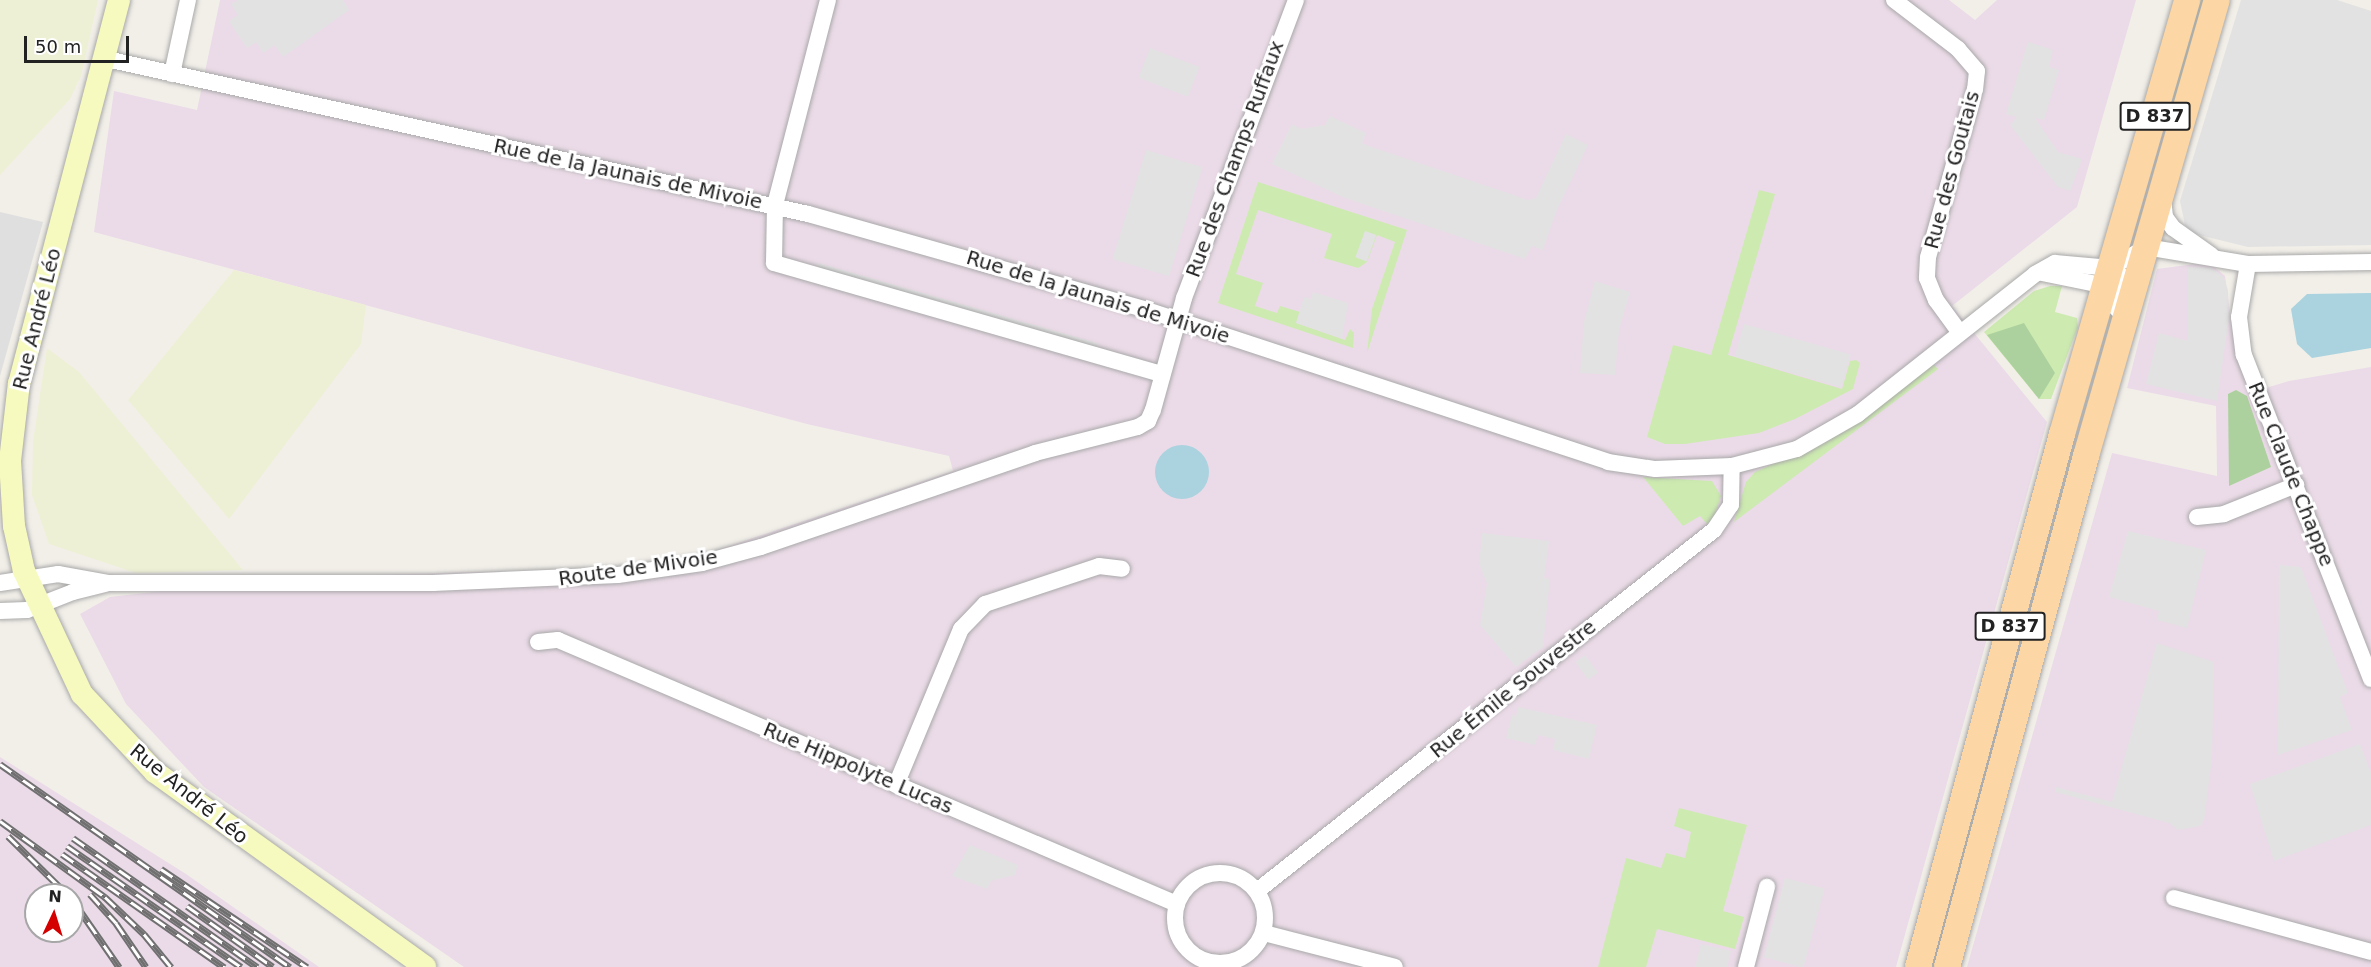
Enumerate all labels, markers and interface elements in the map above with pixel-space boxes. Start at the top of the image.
scale bar [27,24,132,62]
text: 50 m [35,36,81,57]
street label: Rue des Champs Ruffaux [1181,37,1289,281]
street label: Rue des Goutais [1919,88,1985,252]
road number: D 837 [2119,101,2191,131]
street label: Rue de la Jaunais de Mivoie [491,134,765,214]
street label: Rue de la Jaunais de Mivoie [963,245,1233,349]
street label: Rue André Léo [8,246,66,392]
street label: Rue Claude Chappe [2243,378,2339,570]
street label: Route de Mivoie [557,545,719,591]
road number: D 837 [1974,611,2046,641]
street label: Rue Émile Souvestre [1425,615,1601,763]
street label: Rue Hippolyte Lucas [760,717,956,819]
street label: Rue André Léo [125,739,253,849]
north arrow [24,883,84,943]
text: N [48,887,62,906]

